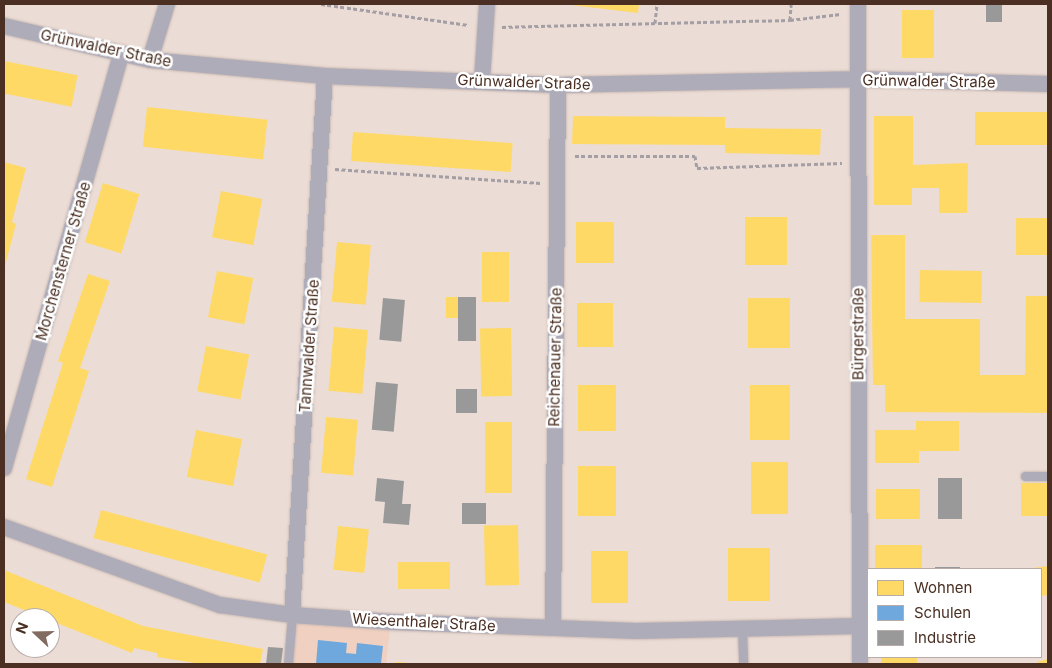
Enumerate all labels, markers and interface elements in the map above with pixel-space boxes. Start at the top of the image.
street label: Grünwalder Straße [39,25,173,71]
street label: Grünwalder Straße [457,71,591,93]
street label: Grünwalder Straße [862,71,996,91]
street label: Morchensterner Straße [32,180,94,342]
street label: Tannwalder Straße [295,279,323,413]
street label: Reichenauer Straße [545,287,565,427]
street label: Bürgerstraße [849,288,867,380]
legend [867,568,1042,658]
text: Wohnen [914,578,972,597]
text: Schulen [914,603,971,622]
north arrow [10,608,60,658]
street label: Wiesenthaler Straße [352,609,496,635]
text: N [12,620,31,636]
text: Industrie [914,628,976,647]

